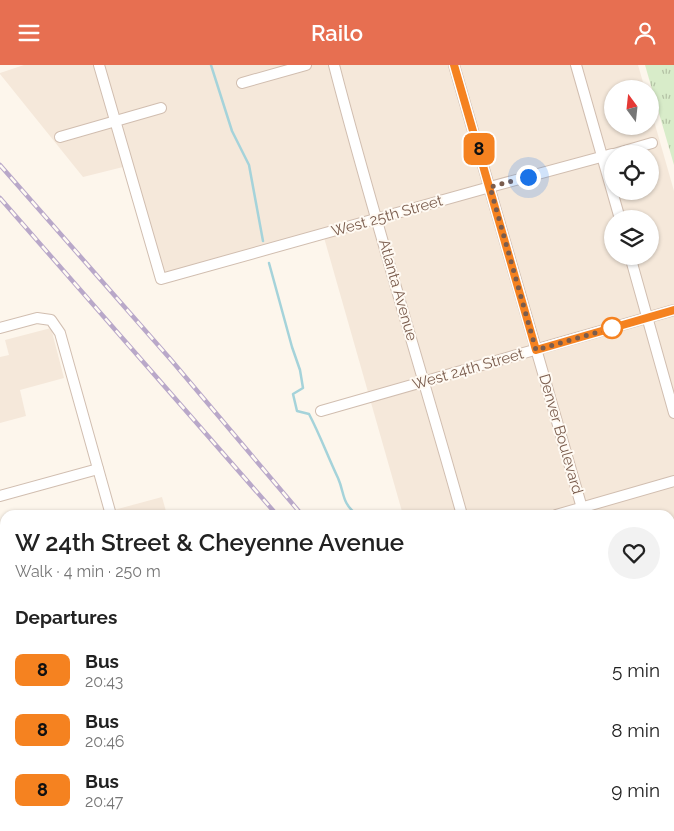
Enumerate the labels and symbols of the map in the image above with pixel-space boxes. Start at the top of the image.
north arrow [604,80,659,135]
line badge: 8 [463,133,495,165]
your location [516,165,541,190]
street label: West 25th Street [329,192,445,240]
street label: Atlanta Avenue [375,237,421,343]
unlabelled marker [601,317,623,339]
street label: West 24th Street [410,345,526,393]
street label: Denver Boulevard [535,372,587,496]

